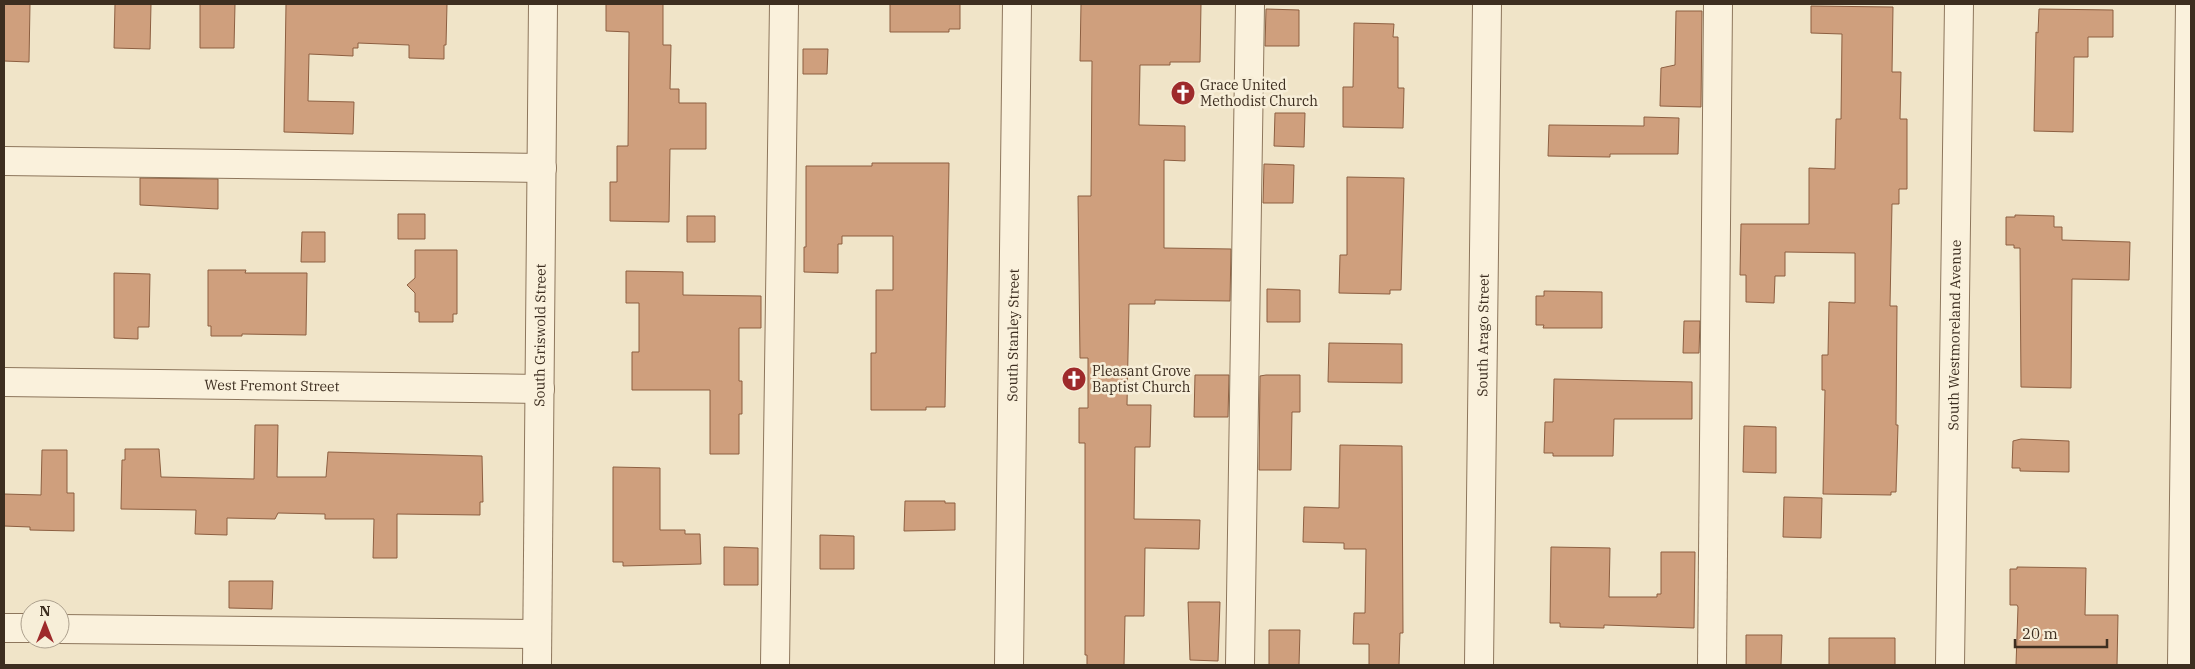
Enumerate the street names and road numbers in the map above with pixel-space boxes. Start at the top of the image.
street label: South Westmoreland Avenue [1944,240,1965,431]
street label: South Griswold Street [530,263,550,407]
street label: South Stanley Street [1003,268,1023,402]
street label: South Arago Street [1473,273,1493,397]
street label: West Fremont Street [204,376,340,395]

